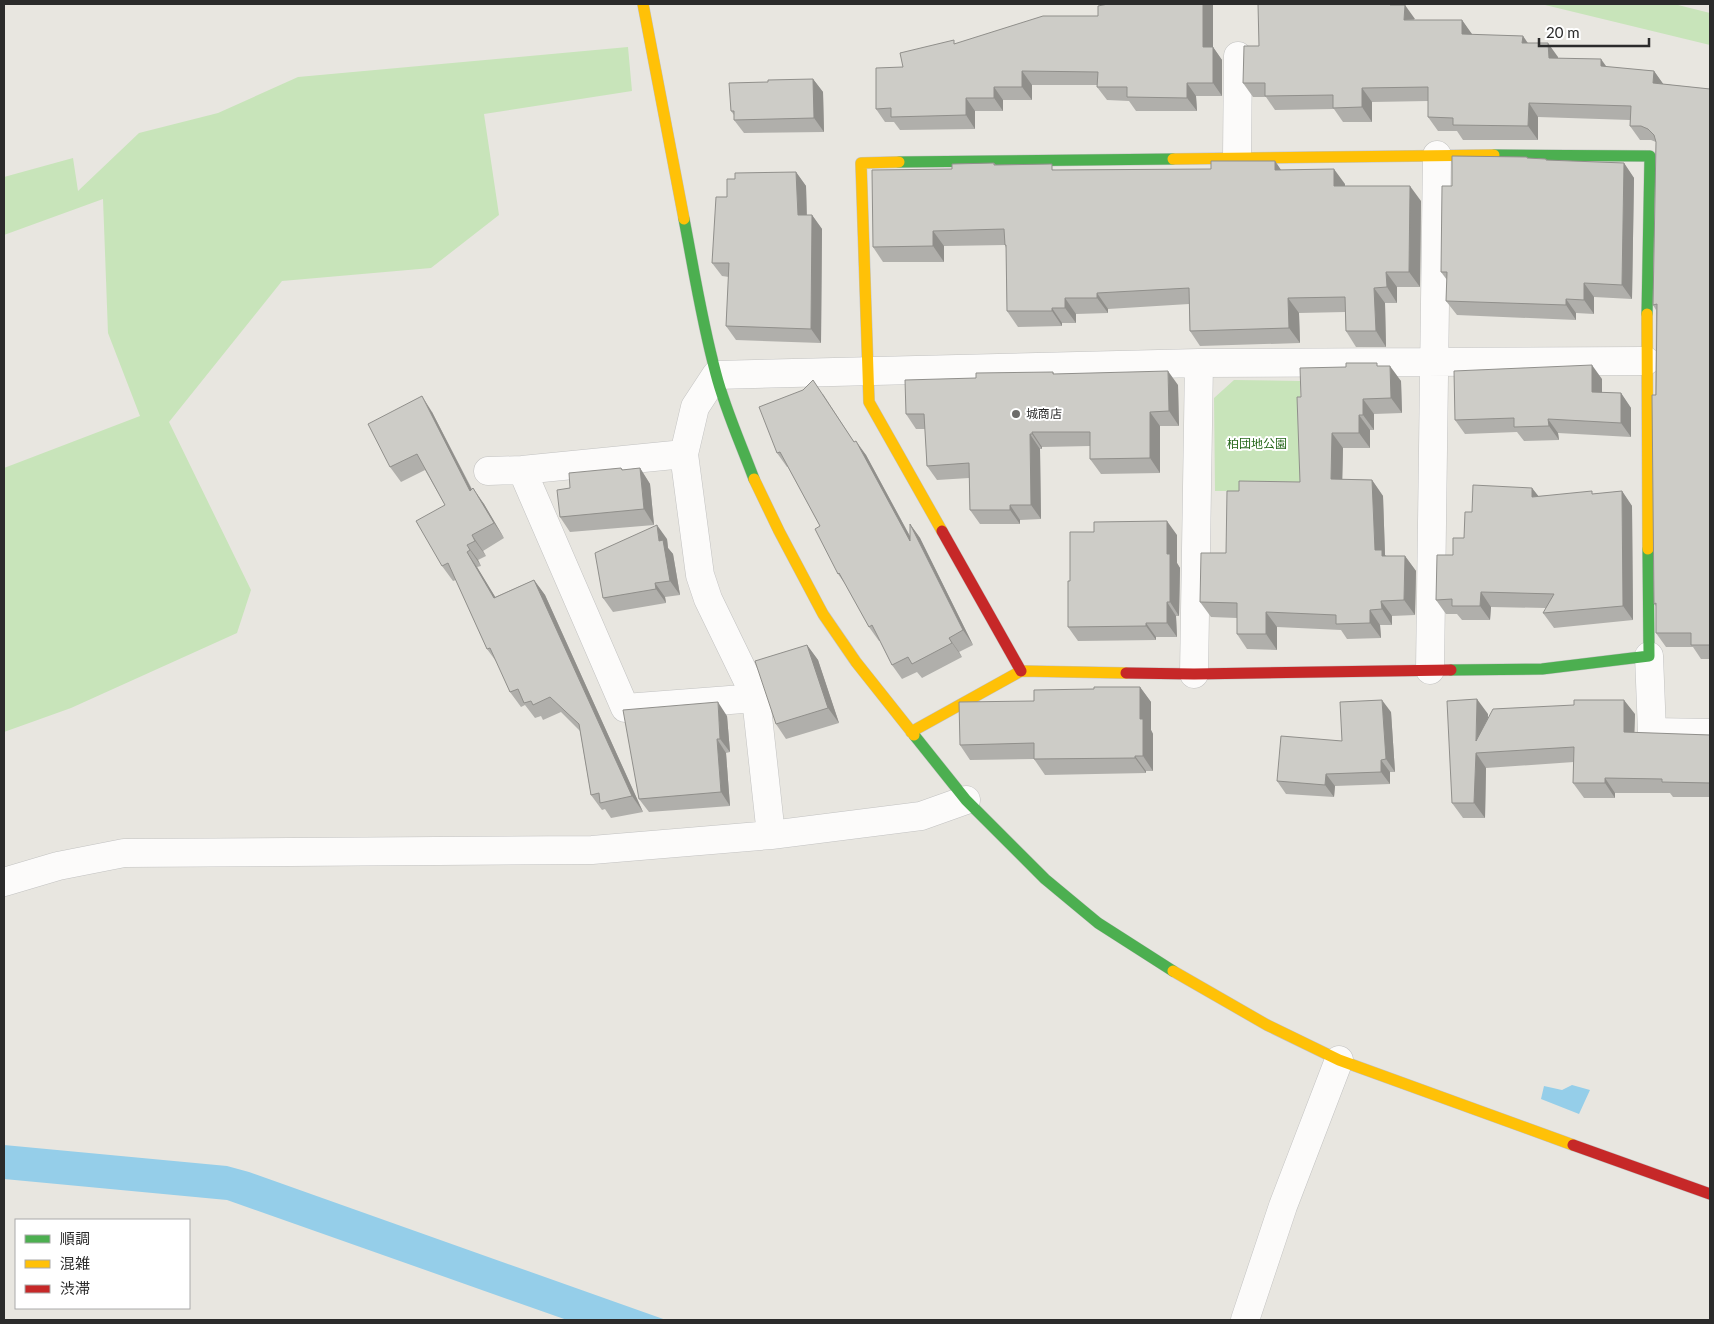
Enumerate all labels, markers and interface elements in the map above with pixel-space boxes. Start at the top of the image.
scale bar [1539,15,1649,47]
text: 20 m [1546,23,1580,41]
place label: 城商店 [1026,406,1062,421]
marker: 城商店 [1010,408,1022,420]
park label: 柏団地公園 [1227,436,1287,451]
legend [15,1219,190,1309]
text: 順調 [60,1229,90,1247]
text: 混雑 [60,1254,90,1272]
text: 渋滞 [60,1279,90,1297]

